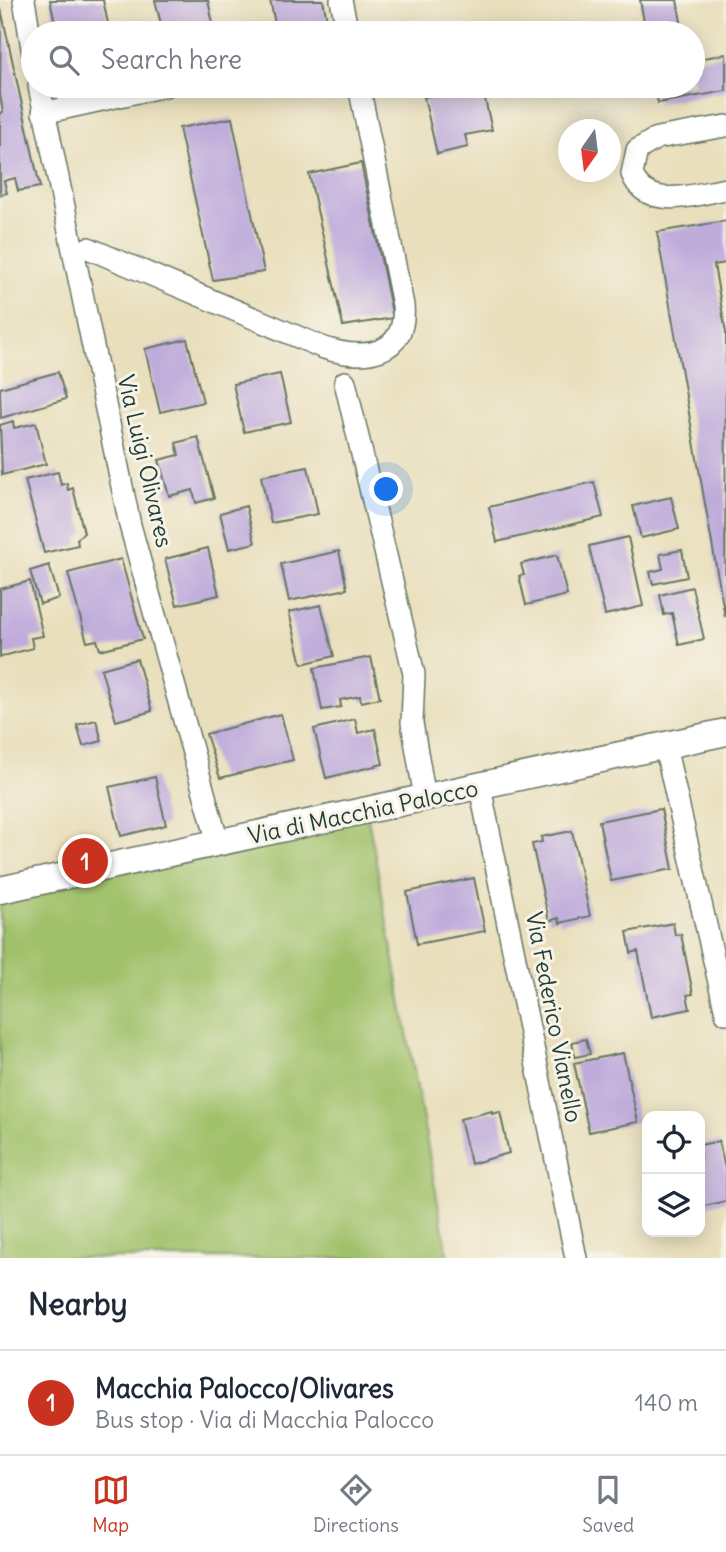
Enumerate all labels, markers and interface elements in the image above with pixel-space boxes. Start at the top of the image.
search box [21,21,705,98]
icon: search [45,41,83,79]
text: Search here [101,43,242,76]
north arrow [558,119,621,182]
street label: Via Luigi Olivares [112,372,179,550]
your location [369,472,403,506]
street label: Via di Macchia Palocco [245,773,481,850]
pin: 1 [62,835,108,887]
street label: Via Federico Vianello [520,909,589,1125]
map controls [642,1111,705,1237]
button: locate [642,1111,705,1174]
button: layers [642,1174,705,1237]
text: Nearby [28,1285,128,1323]
text: Macchia Palocco/Olivares [95,1372,394,1405]
text: 1 [46,1388,56,1417]
text: 140 m [635,1388,698,1417]
text: Bus stop · Via di Macchia Palocco [95,1405,434,1434]
tab: Map [92,1471,130,1537]
tab: Directions [313,1471,399,1537]
tab: Saved [582,1471,634,1537]

